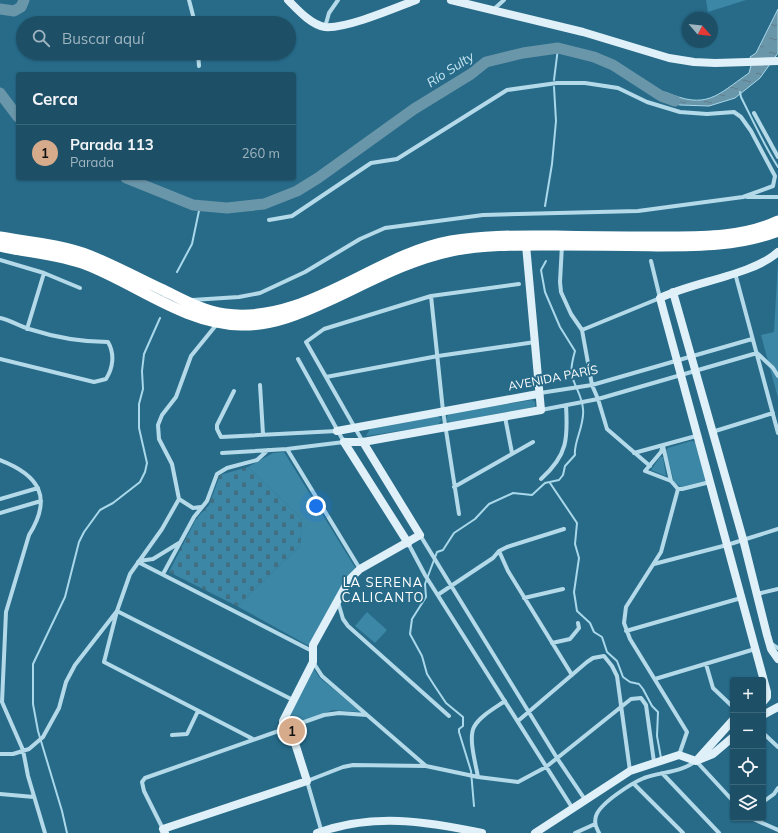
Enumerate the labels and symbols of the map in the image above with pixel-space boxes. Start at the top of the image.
north arrow [682,12,718,48]
water label: Río Sulty [423,47,478,90]
street label: AVENIDA PARÍS [507,361,599,394]
your location [306,496,326,516]
district label: LA SERENA CALICANTO [342,574,424,605]
pin: 1 [279,716,305,746]

